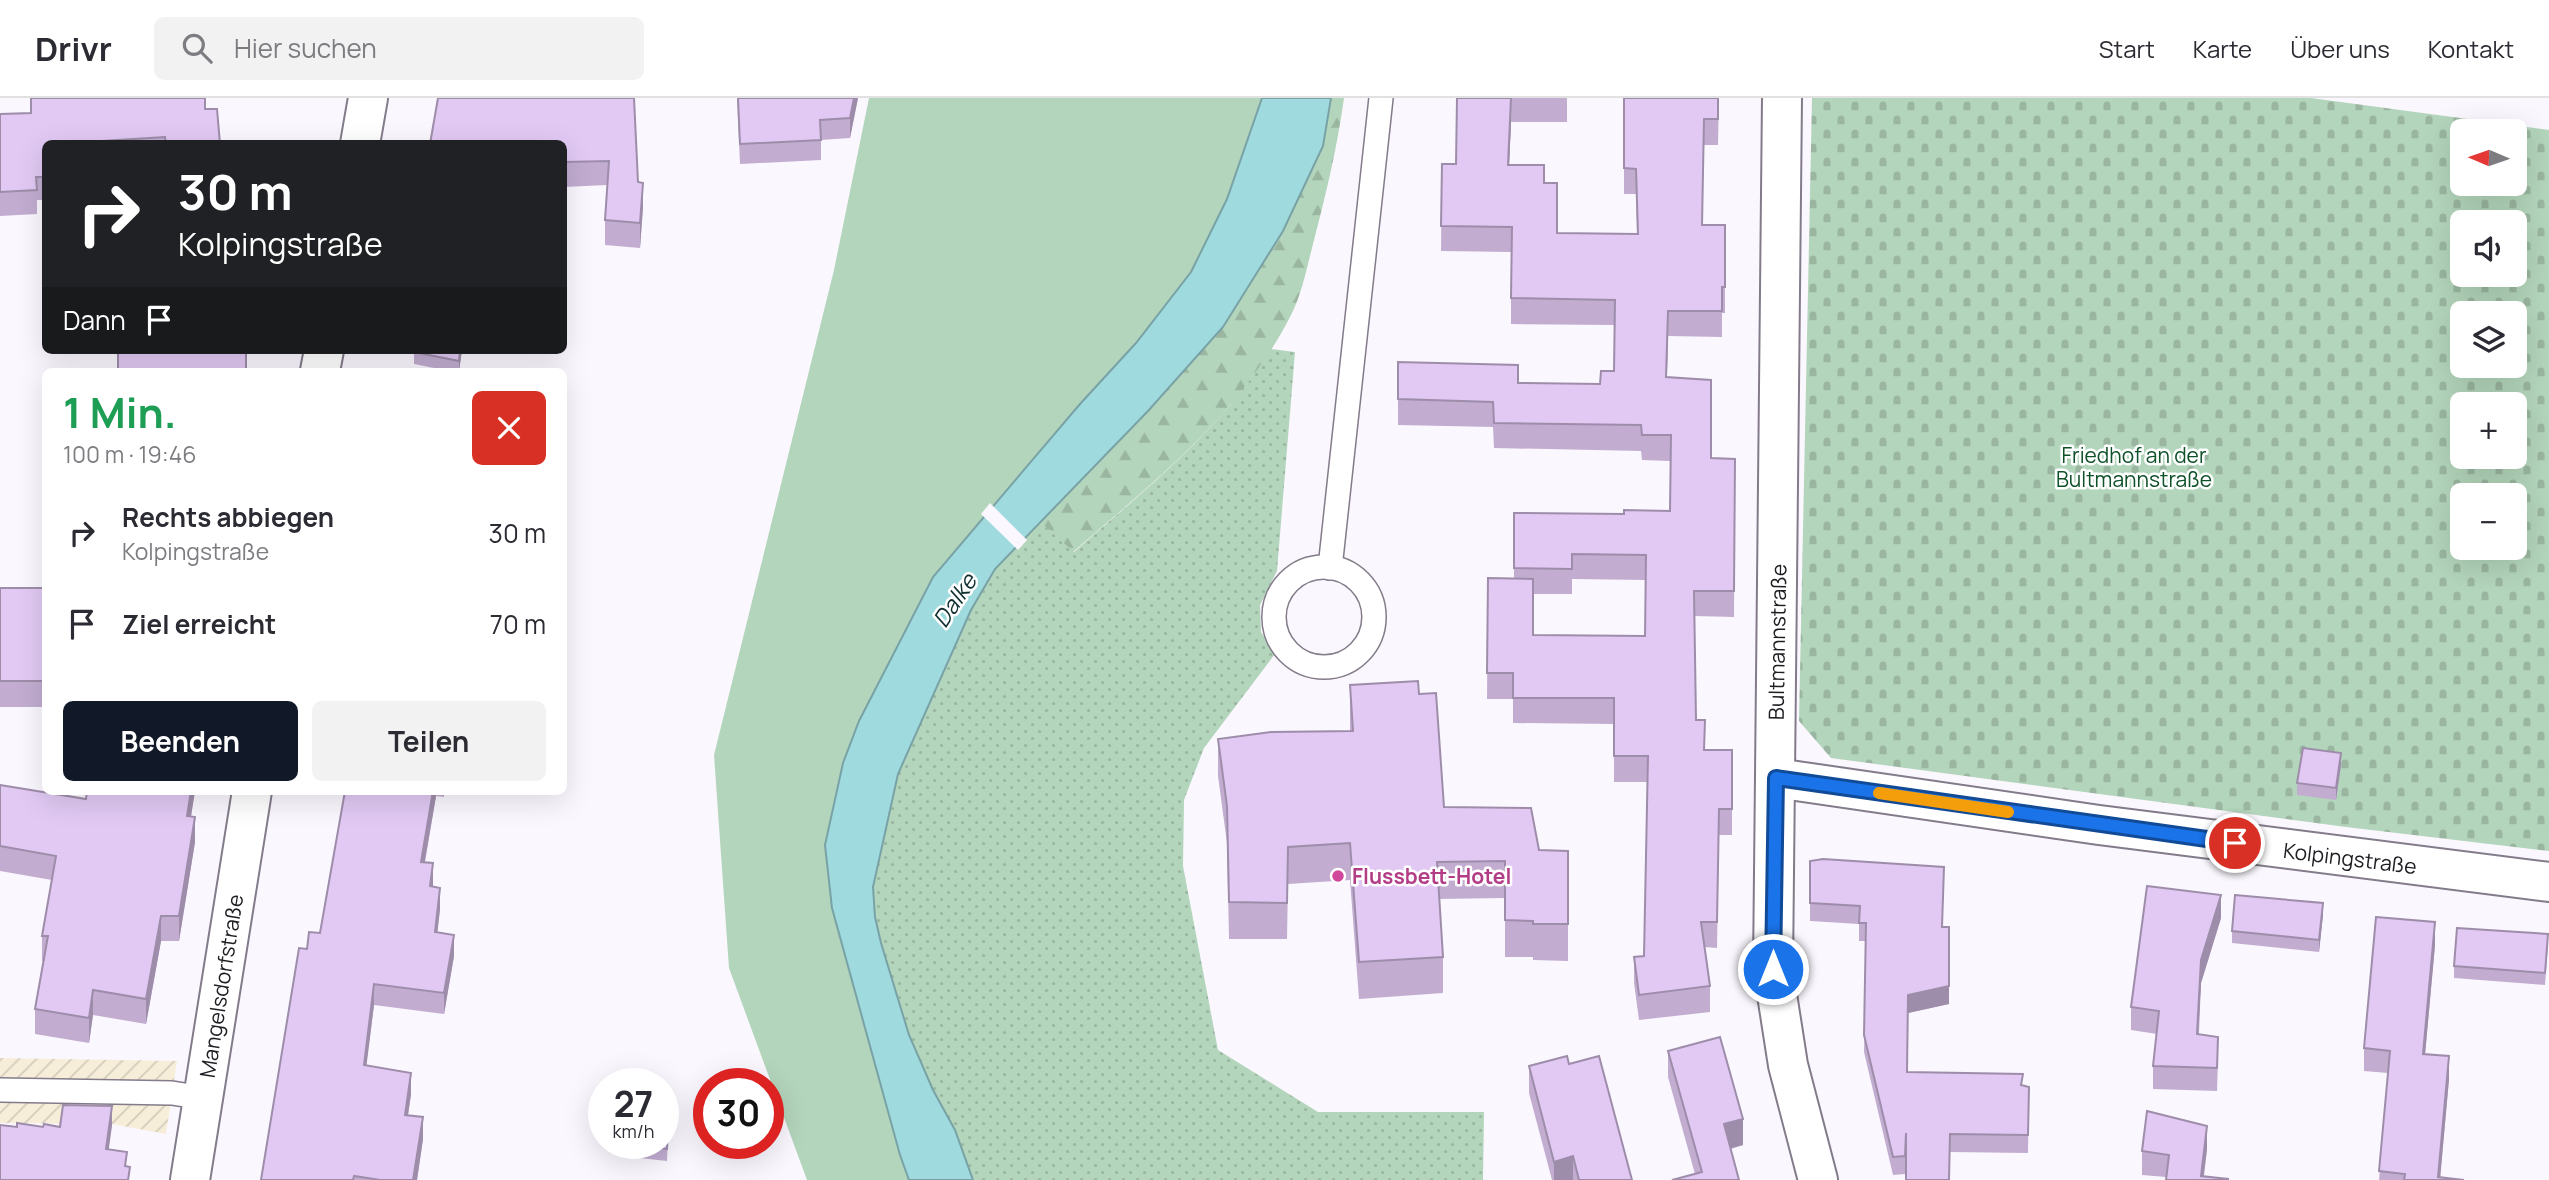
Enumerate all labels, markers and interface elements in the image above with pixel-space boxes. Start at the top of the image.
search box [154,17,644,80]
text: Drivr [35,26,112,71]
icon: search [178,29,216,67]
text: Hier suchen [234,30,377,66]
text: Start [2099,32,2155,65]
text: Karte [2193,32,2252,65]
text: Über uns [2290,32,2390,65]
text: Kontakt [2428,32,2514,65]
north arrow [2450,119,2527,196]
map controls [2450,119,2527,560]
text: 30 m [178,158,293,225]
icon: right [63,168,154,259]
button: sound [2450,210,2527,287]
text: Kolpingstraße [178,222,383,266]
icon: arrive [140,301,178,339]
button: layers [2450,301,2527,378]
text: Dann [63,302,126,338]
text: 1 Min. [63,383,177,441]
button: close [472,391,546,465]
button: + [2450,392,2527,469]
text: 100 m · 19:46 [63,438,197,470]
park label: Friedhof an der Bultmannstraße [2056,441,2212,493]
button: − [2450,483,2527,560]
text: Rechts abbiegen [122,499,334,535]
icon: right [63,514,101,552]
text: 30 m [489,515,546,551]
text: Kolpingstraße [122,535,269,567]
street label: Bultmannstraße [1762,564,1792,720]
water label: Dalke [924,566,984,633]
icon: arrive [63,605,101,643]
text: Ziel erreicht [122,606,276,642]
text: 70 m [490,606,546,642]
button: Beenden [63,701,298,781]
button: Teilen [312,701,546,781]
pin [2205,813,2265,873]
icon: arrive [2216,824,2254,862]
street label: Kolpingstraße [2282,836,2418,880]
place label: Flussbett-Hotel [1352,862,1511,890]
marker: Flussbett-Hotel [1330,868,1346,884]
street label: Mangelsdorfstraße [193,892,249,1080]
position arrow [1736,932,1810,1006]
speed limit sign: 30 [693,1068,784,1159]
text: 27 [614,1080,653,1128]
text: km/h [613,1119,654,1143]

